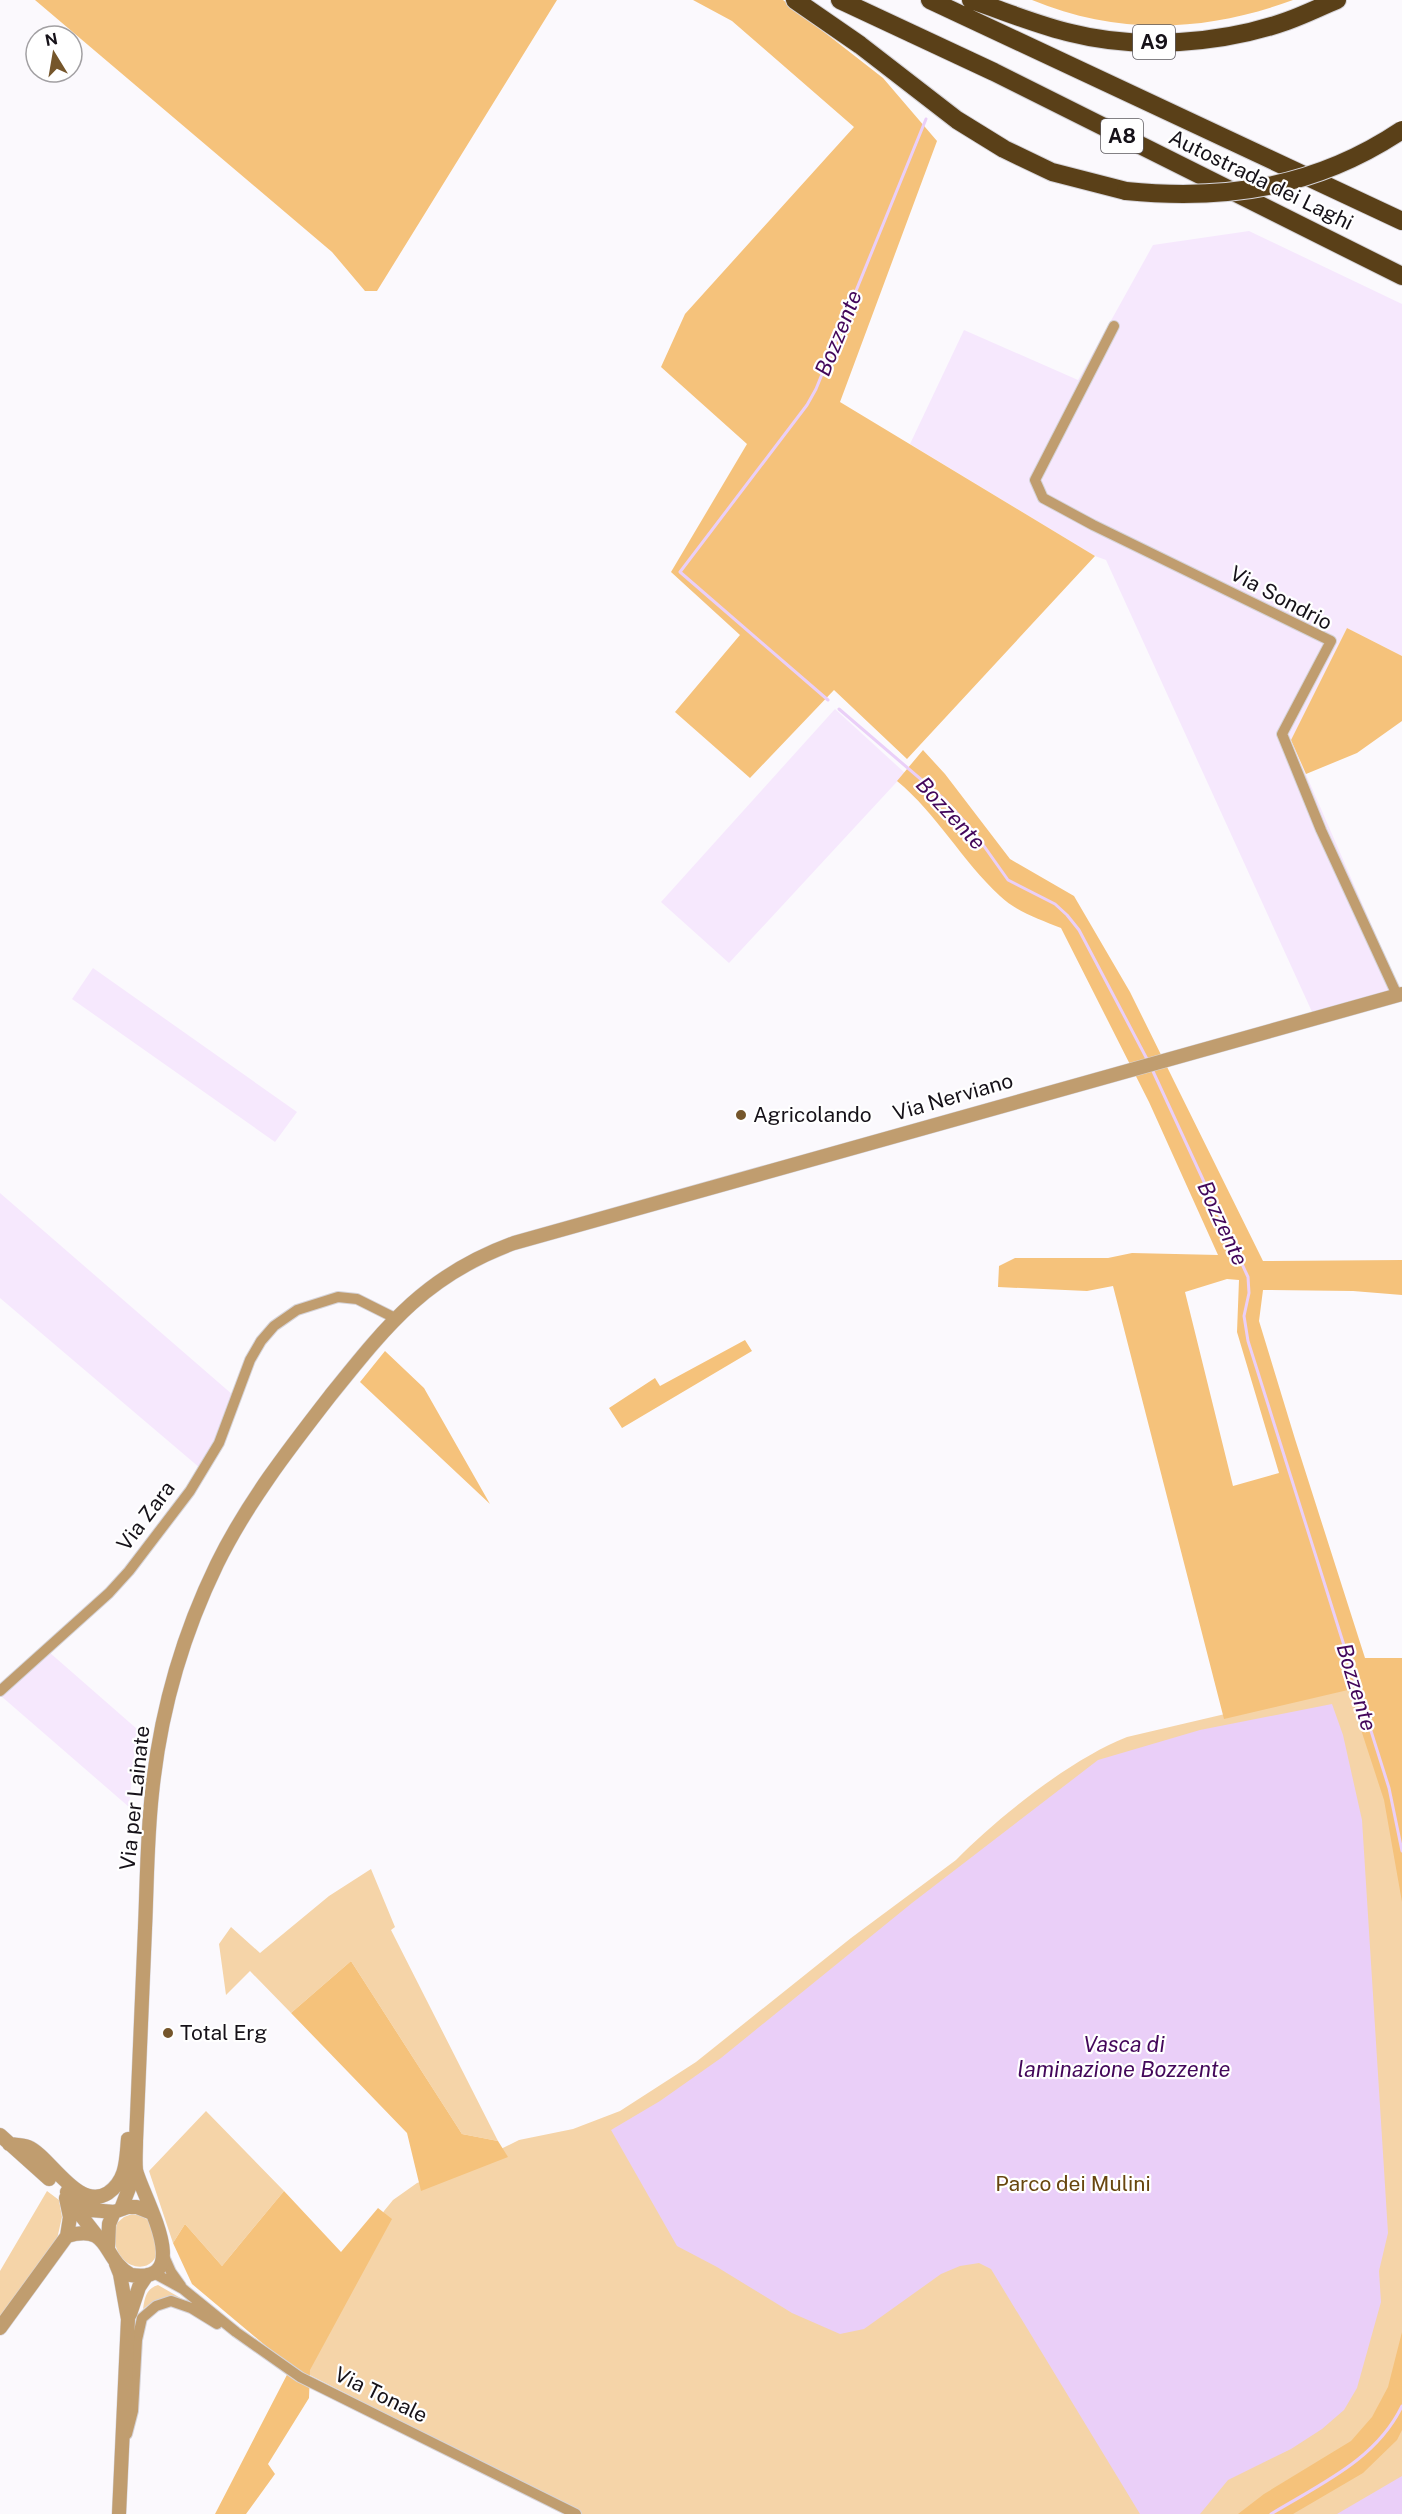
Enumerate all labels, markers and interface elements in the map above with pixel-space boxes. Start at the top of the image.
north arrow [24,24,84,84]
road number: A9 [1133,25,1175,59]
text: N [43,29,59,50]
road number: A8 [1101,119,1143,153]
street label: Autostrada dei Laghi [1165,124,1358,235]
water label: Bozzente [809,286,867,380]
street label: Via Sondrio [1226,560,1337,635]
water label: Bozzente [911,771,991,855]
street label: Via Nerviano [890,1067,1016,1126]
place label: Agricolando [753,1102,872,1127]
marker: Agricolando [734,1108,748,1122]
water label: Bozzente [1192,1177,1254,1269]
street label: Via Zara [111,1476,180,1555]
water label: Bozzente [1331,1640,1383,1734]
street label: Via per Lainate [114,1724,155,1872]
place label: Total Erg [180,2020,267,2045]
marker: Total Erg [161,2026,175,2040]
water label: Vasca di laminazione Bozzente [1018,2031,1231,2082]
park label: Parco dei Mulini [995,2171,1151,2196]
street label: Via Tonale [331,2361,432,2428]

